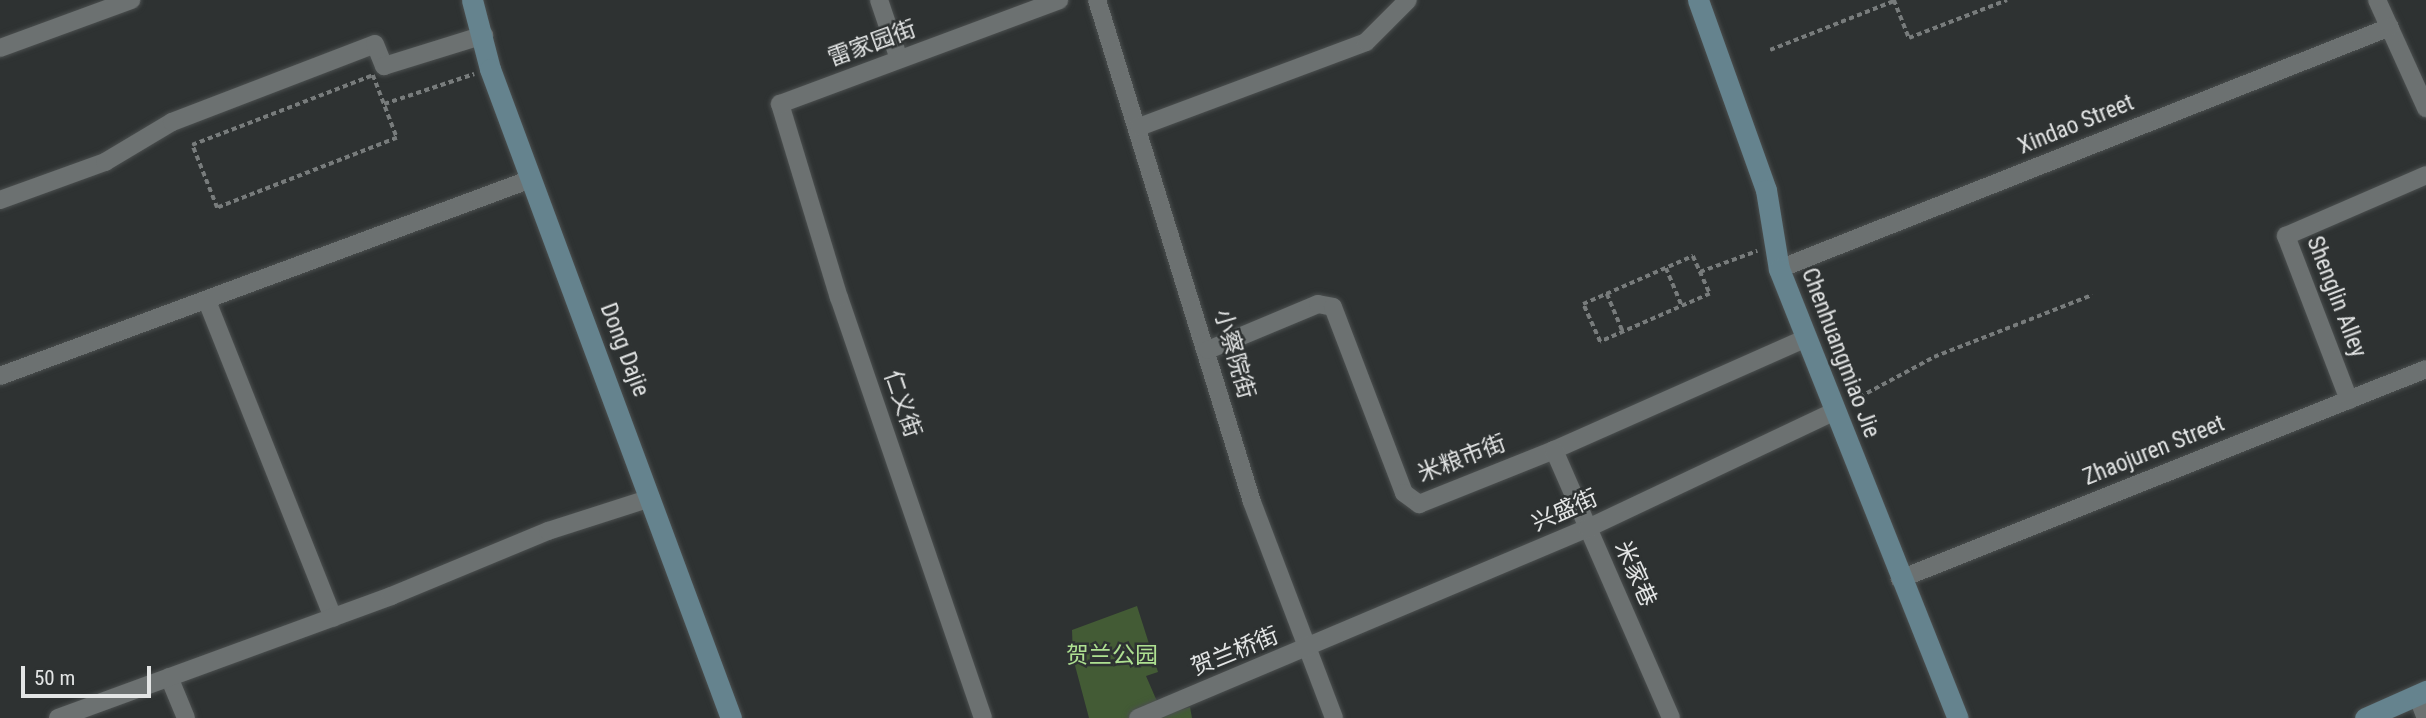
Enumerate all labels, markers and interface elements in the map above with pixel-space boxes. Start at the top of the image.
street label: 雷家园街 [824,15,920,73]
street label: Xindao Street [2014,89,2138,161]
street label: Shenglin Alley [2300,233,2372,361]
street label: Chenhuangmiao Jie [1795,264,1885,442]
street label: Dong Dajie [594,299,654,401]
street label: 小察院街 [1208,306,1260,402]
street label: 仁义街 [878,367,926,441]
street label: Zhaojuren Street [2079,410,2229,492]
street label: 米粮市街 [1414,430,1510,488]
street label: 兴盛街 [1528,484,1602,538]
street label: 米家巷 [1608,537,1662,611]
street label: 贺兰桥街 [1187,622,1283,682]
park label: 贺兰公园 [1066,642,1158,670]
scale bar [24,652,154,696]
text: 50 m [34,666,75,690]

